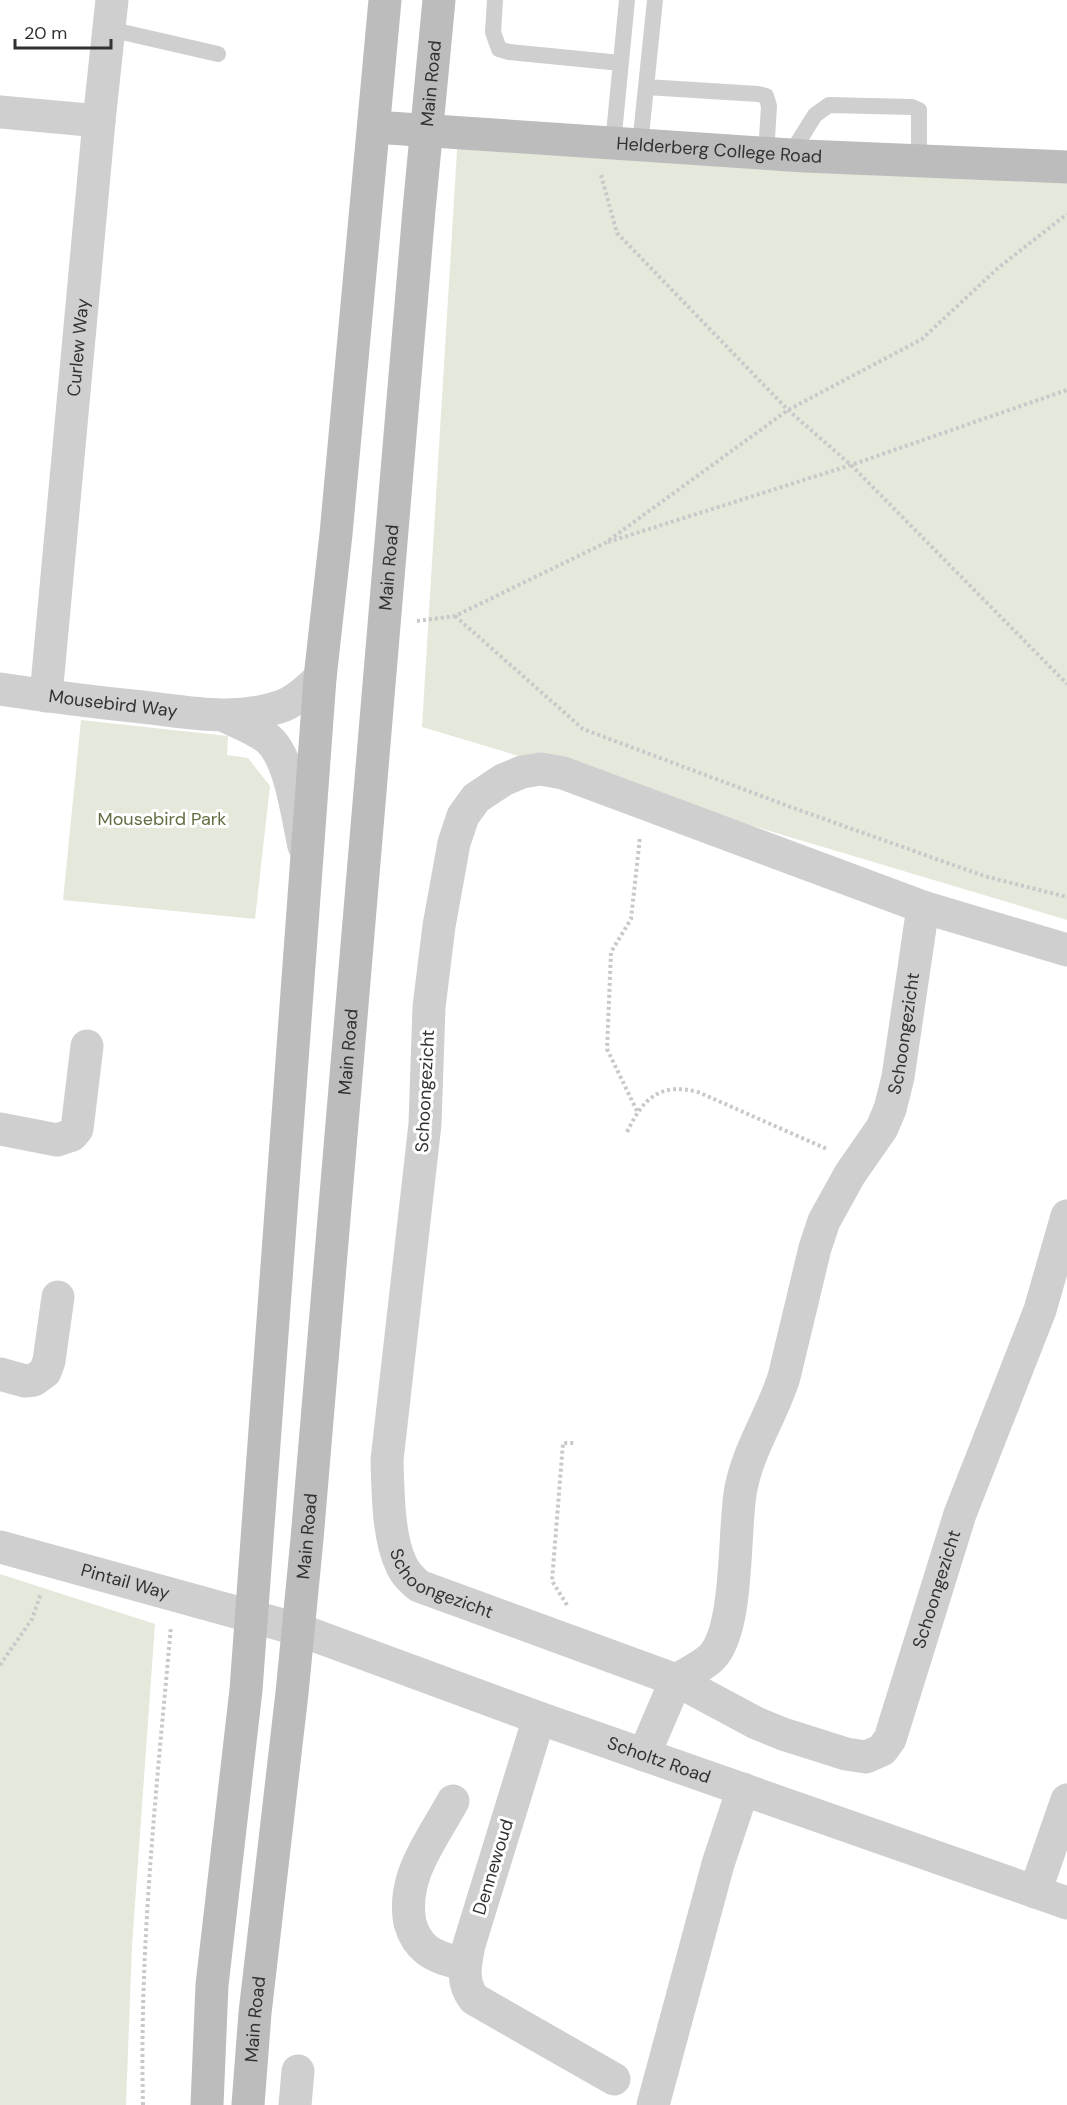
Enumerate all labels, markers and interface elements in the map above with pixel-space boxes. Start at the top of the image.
scale bar [15,12,111,50]
text: 20 m [24,21,67,45]
street label: Main Road [415,39,447,128]
street label: Helderberg College Road [616,131,823,169]
street label: Curlew Way [62,297,95,398]
street label: Main Road [373,524,404,612]
street label: Mousebird Way [47,684,179,723]
park label: Mousebird Park [98,807,226,831]
street label: Schoongezicht [882,971,925,1097]
street label: Main Road [332,1008,364,1096]
street label: Schoongezicht [410,1029,440,1153]
street label: Main Road [291,1492,323,1580]
street label: Schoongezicht [907,1527,966,1652]
street label: Schoongezicht [384,1545,497,1624]
street label: Pintail Way [78,1558,172,1605]
street label: Scholtz Road [604,1731,714,1789]
street label: Dennewoud [467,1816,519,1918]
street label: Main Road [239,1975,271,2063]

